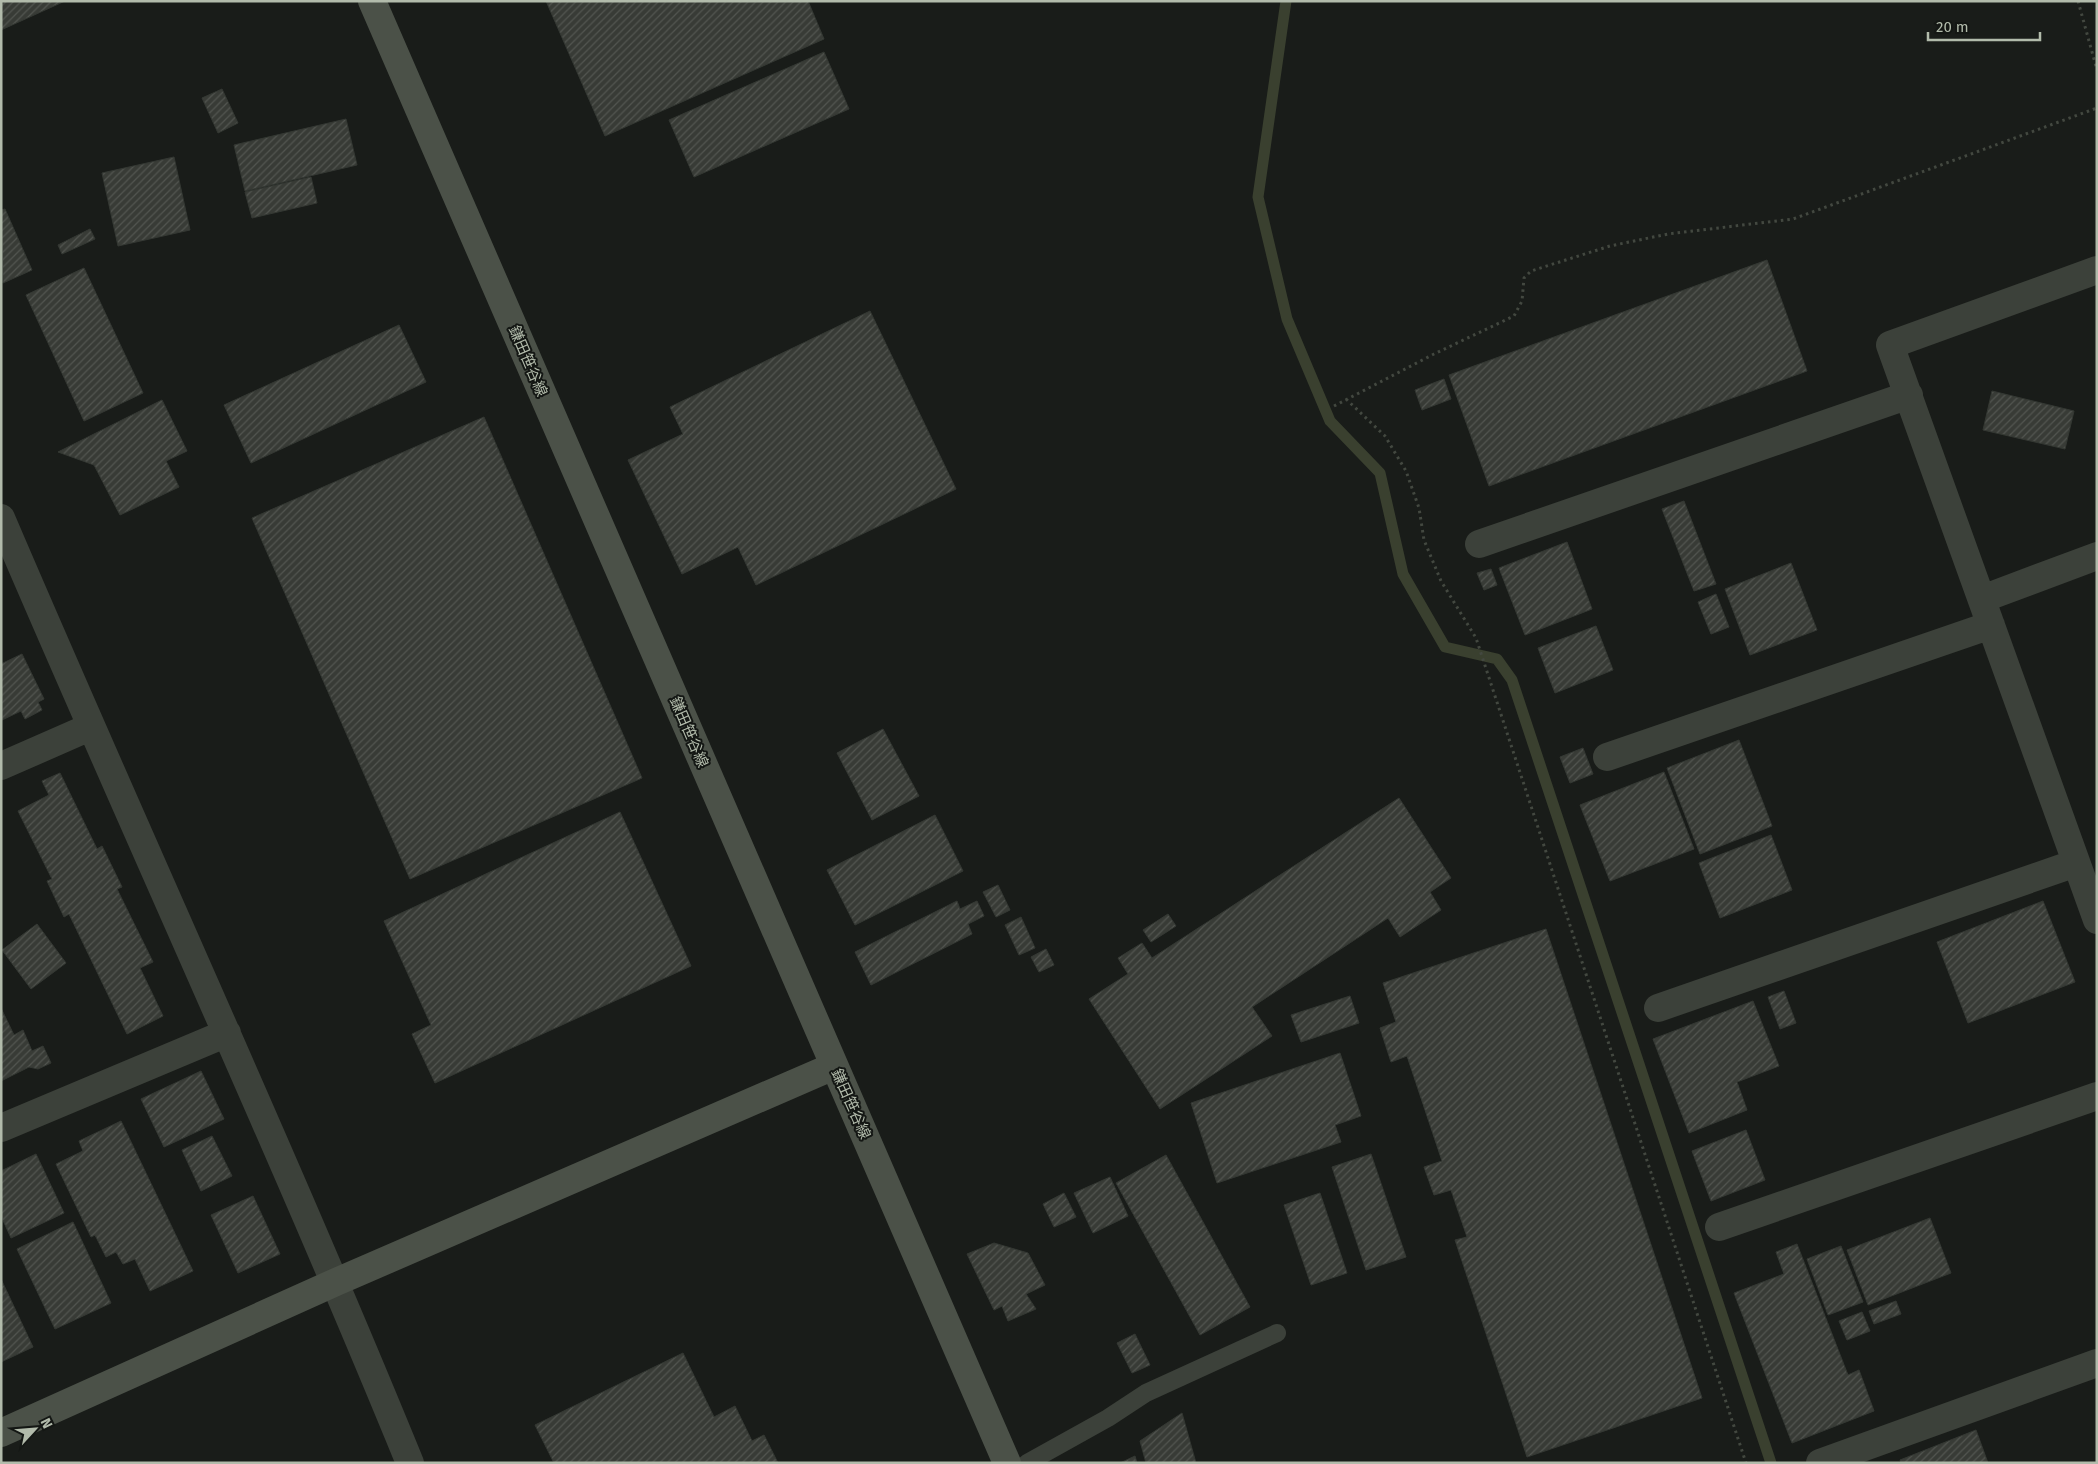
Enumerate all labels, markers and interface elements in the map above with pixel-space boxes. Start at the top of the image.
scale bar [1928,10,2040,42]
text: 20 m [1936,18,1969,36]
street label: 鎌田笹谷線 [505,323,551,399]
street label: 鎌田笹谷線 [666,694,712,770]
street label: 鎌田笹谷線 [828,1066,874,1142]
north arrow [10,1404,60,1454]
text: N [37,1416,56,1431]

